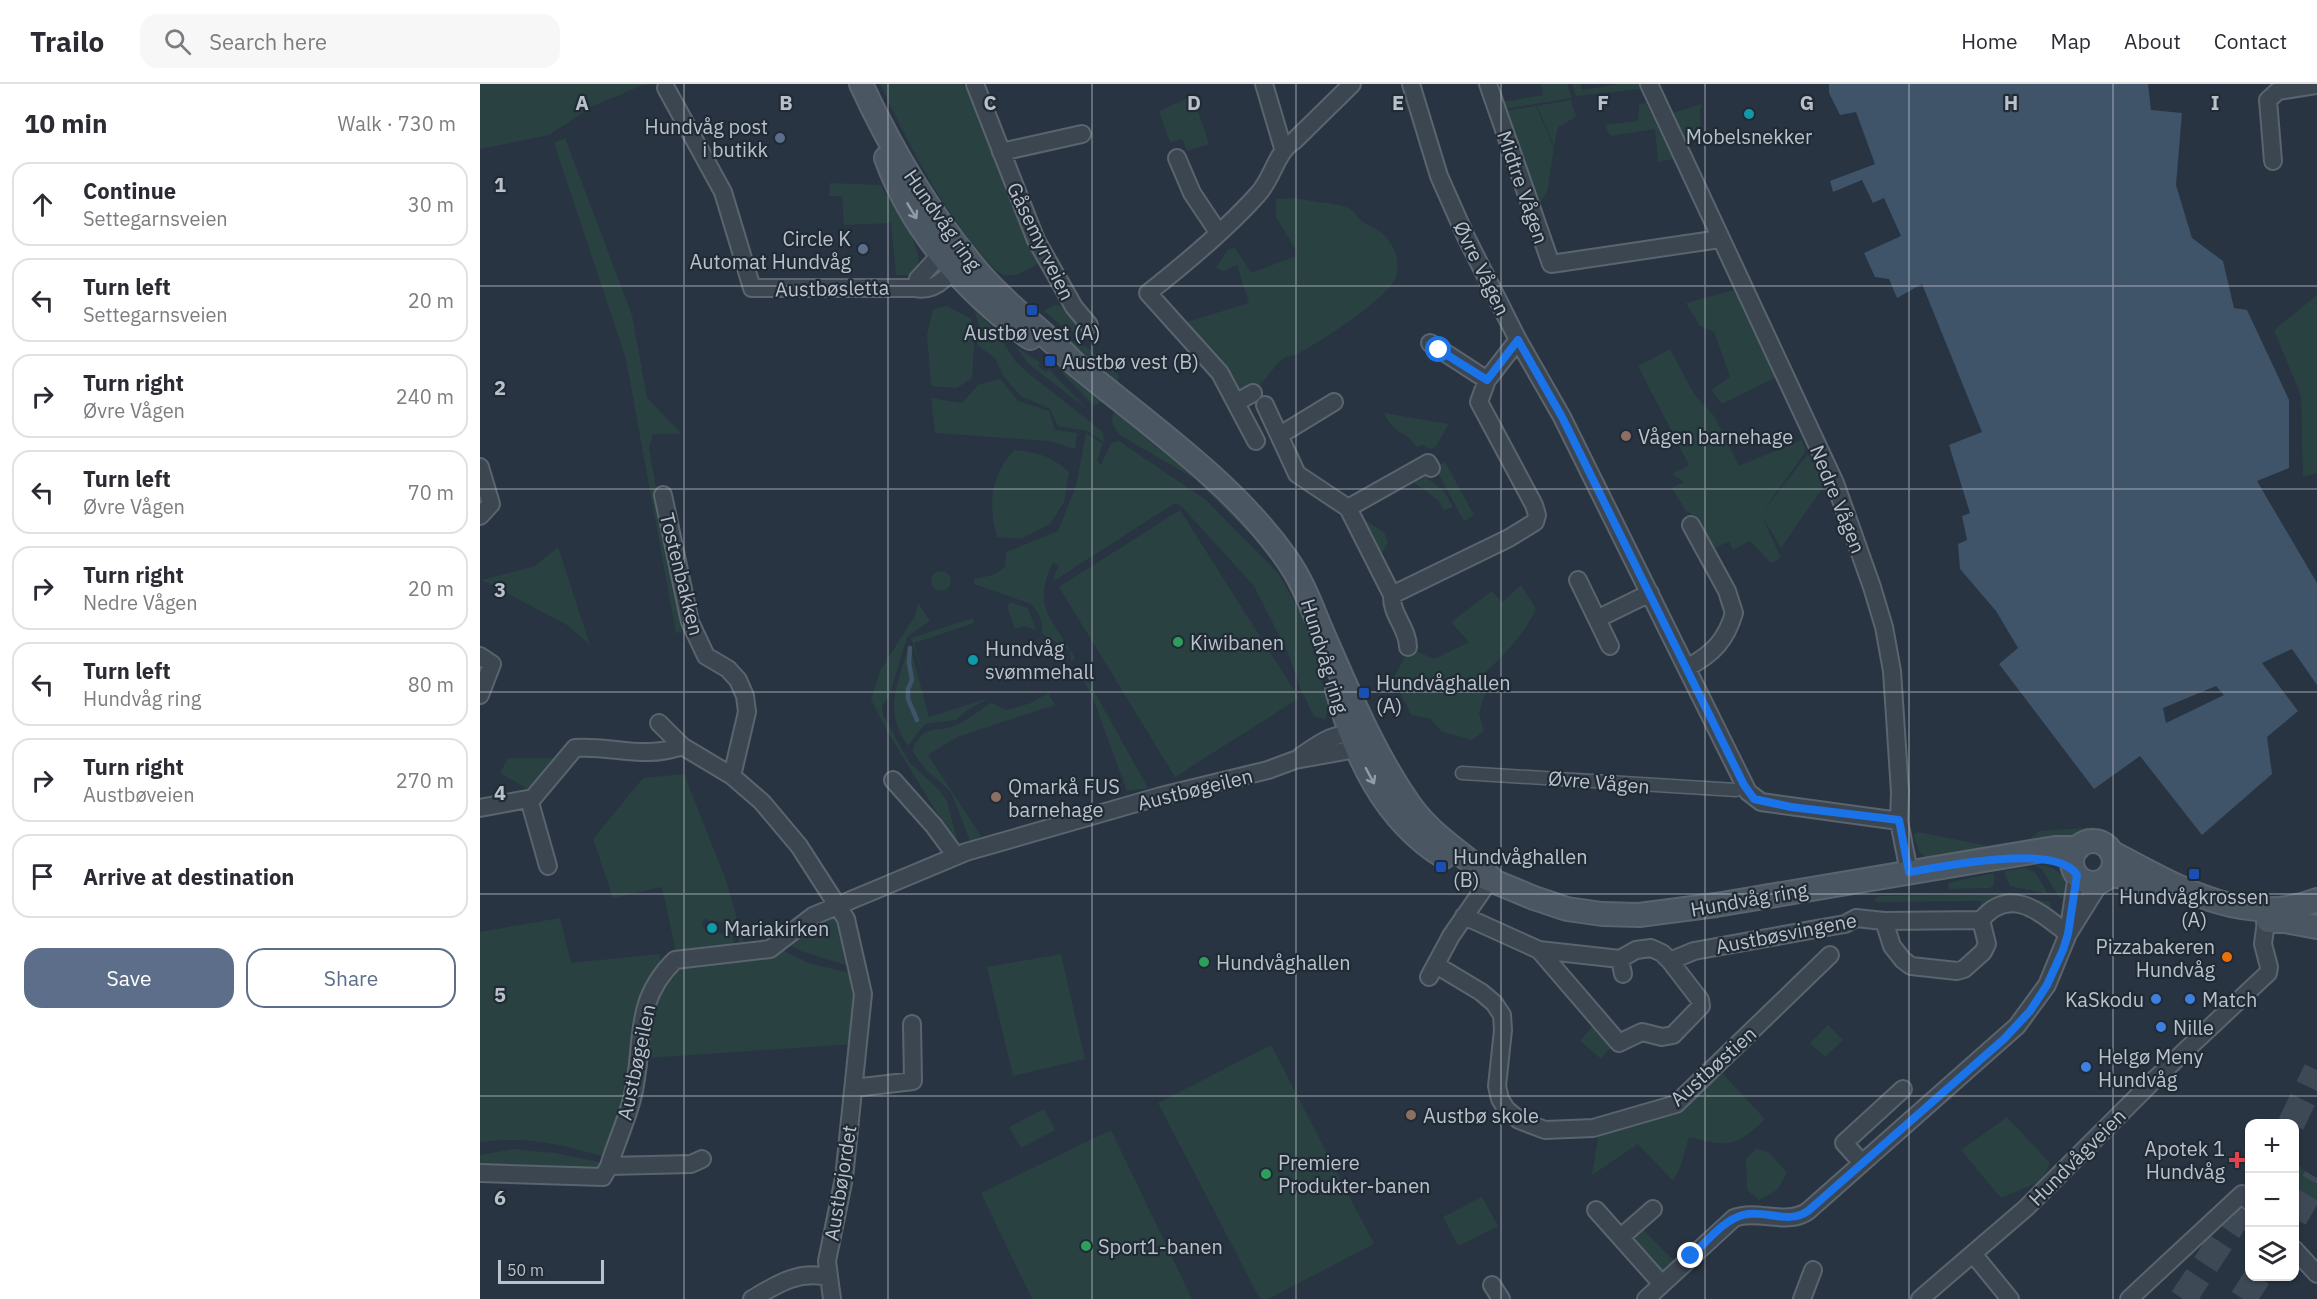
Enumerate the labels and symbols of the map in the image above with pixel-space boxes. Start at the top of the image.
text: A [575,89,589,116]
text: B [779,89,793,116]
text: C [983,89,997,116]
text: D [1187,89,1201,116]
text: E [1392,89,1404,116]
text: F [1597,89,1609,116]
text: G [1800,89,1814,116]
text: H [2004,89,2018,116]
text: I [2211,89,2219,116]
marker: Mobelsnekker [1742,107,1756,121]
place label: Hundvåg post i butikk [645,113,768,163]
place label: Mobelsnekker [1686,123,1812,150]
street label: Midtre Vågen [1491,127,1555,247]
marker: Hundvåg post i butikk [773,131,787,145]
street label: Hundvåg ring [898,164,988,277]
text: 1 [494,171,506,198]
street label: Gåsemyrveien [1001,178,1081,304]
one-way arrow [907,202,919,219]
street label: Øvre Vågen [1448,216,1516,320]
place label: Circle K Automat Hundvåg [689,225,851,275]
marker: Circle K Automat Hundvåg [856,242,870,256]
street label: Austbøsletta [775,273,890,302]
marker: Austbø vest (A) [1025,303,1039,317]
place label: Austbø vest (A) [964,319,1100,346]
route start [1425,336,1451,362]
place label: Austbø vest (B) [1062,348,1199,375]
marker: Austbø vest (B) [1043,354,1057,368]
text: 2 [494,374,506,401]
place label: Vågen barnehage [1638,423,1793,450]
marker: Vågen barnehage [1619,429,1633,443]
street label: Nedre Vågen [1804,441,1872,557]
street label: Tostenbakken [654,510,710,638]
text: 3 [494,576,506,603]
street label: Hundvåg ring [1295,595,1355,717]
place label: Kiwibanen [1190,629,1284,656]
place label: Hundvåg svømmehall [985,635,1094,685]
marker: Kiwibanen [1171,635,1185,649]
marker: Hundvåg svømmehall [966,653,980,667]
place label: Hundvåghallen (A) [1376,669,1511,719]
marker: Hundvåghallen (A) [1357,686,1371,700]
street label: Austbøgeilen [1135,762,1255,816]
street label: Øvre Vågen [1547,764,1651,800]
one-way arrow [1365,767,1377,785]
place label: Qmarkå FUS barnehage [1008,773,1120,823]
text: 4 [494,779,506,806]
marker: Qmarkå FUS barnehage [989,790,1003,804]
place label: Hundvåghallen (B) [1453,843,1588,893]
marker: Hundvåghallen (B) [1434,860,1448,874]
marker: Hundvågkrossen (A) [2187,867,2201,881]
street label: Hundvåg ring [1688,875,1810,923]
place label: Hundvågkrossen (A) [2119,883,2269,933]
street label: Austbøsvingene [1713,906,1859,960]
place label: Mariakirken [724,915,829,942]
marker: Mariakirken [705,921,719,935]
place label: Pizzabakeren Hundvåg [2096,933,2215,983]
place label: Hundvåghallen [1216,949,1351,976]
marker: Pizzabakeren Hundvåg [2220,950,2234,964]
marker: Hundvåghallen [1197,955,1211,969]
text: 5 [494,981,506,1008]
place label: KaSkodu [2065,986,2144,1013]
place label: Match [2202,986,2257,1013]
marker: KaSkodu [2149,992,2163,1006]
marker: Match [2183,992,2197,1006]
street label: Austbøgeilen [611,1001,661,1123]
place label: Nille [2173,1014,2214,1041]
street label: Austbøstien [1664,1020,1762,1112]
marker: Nille [2154,1020,2168,1034]
place label: Helgø Meny Hundvåg [2098,1043,2204,1093]
marker: Helgø Meny Hundvåg [2079,1060,2093,1074]
place label: Austbø skole [1423,1102,1539,1129]
street label: Hundvågveien [2022,1102,2132,1212]
marker: Austbø skole [1404,1108,1418,1122]
street label: Austbøjordet [818,1123,862,1243]
place label: Apotek 1 Hundvåg [2144,1135,2225,1185]
place label: Premiere Produkter-banen [1278,1149,1430,1199]
marker: Apotek 1 Hundvåg [2230,1153,2244,1167]
marker: Premiere Produkter-banen [1259,1167,1273,1181]
text: 6 [494,1184,506,1211]
place label: Sport1-banen [1098,1233,1223,1260]
marker: Sport1-banen [1079,1239,1093,1253]
route end [1677,1242,1703,1268]
scale bar [498,1257,604,1284]

